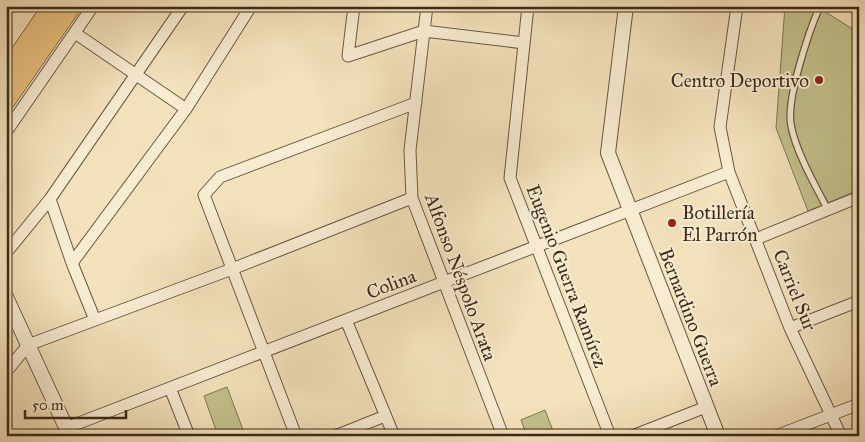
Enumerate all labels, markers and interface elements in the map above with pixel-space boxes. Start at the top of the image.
place label: Centro Deportivo [671,69,809,92]
marker: Centro Deportivo [813,74,825,86]
street label: Eugenio Guerra Ramírez [521,181,613,371]
street label: Alfonso Néspolo Arata [420,189,502,365]
place label: Botillería El Parrón [682,201,758,246]
marker: Botillería El Parrón [666,217,678,229]
street label: Bernardino Guerra [654,245,728,390]
street label: Carriel Sur [768,246,822,335]
street label: Colina [363,264,420,304]
scale bar [25,387,126,419]
text: 50 m [32,396,64,414]

